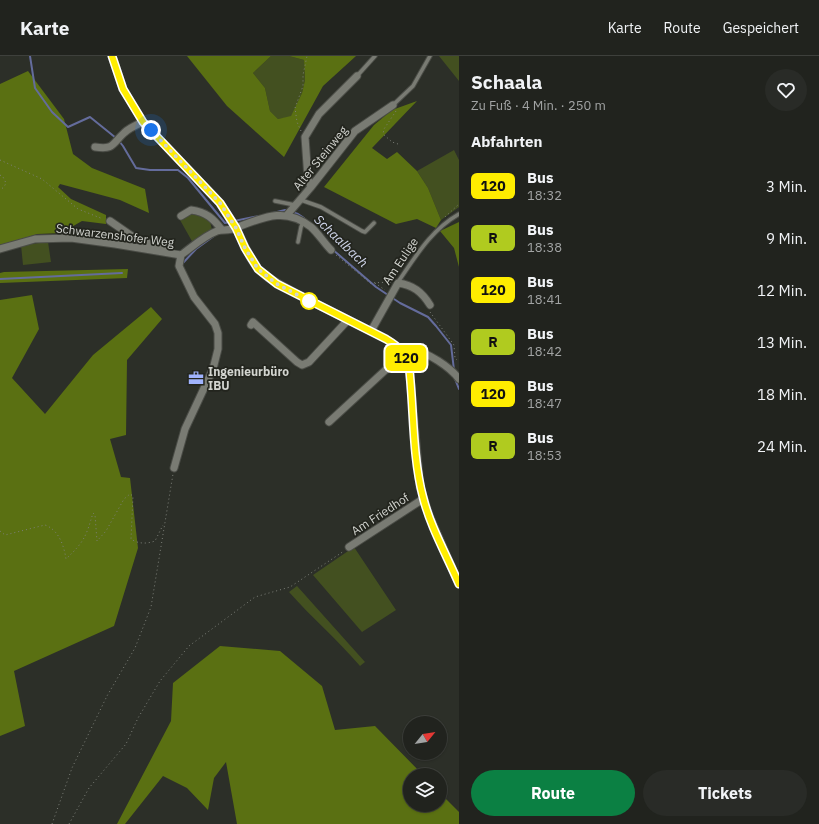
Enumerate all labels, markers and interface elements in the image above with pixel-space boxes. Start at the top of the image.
text: Karte [20,16,69,40]
text: Karte [608,19,642,37]
text: Route [664,19,701,37]
text: Gespeichert [723,19,799,37]
button: heart [765,69,807,111]
text: Schaala [471,70,542,94]
text: Zu Fuß · 4 Min. · 250 m [471,97,606,114]
your location [141,120,161,140]
street label: Alter Steinweg [289,122,351,193]
text: Abfahrten [471,132,542,151]
text: Bus [527,168,554,187]
text: 120 [480,177,506,195]
text: 3 Min. [766,177,807,196]
text: 18:32 [527,187,562,204]
water label: Schaalbach [310,211,372,271]
street label: Schwarzenshofer Weg [55,220,176,250]
text: Bus [527,220,554,239]
text: R [488,229,498,247]
text: 9 Min. [766,229,807,248]
street label: Am Eulige [379,234,422,288]
text: 18:38 [527,239,562,256]
text: Bus [527,272,554,291]
text: 120 [480,281,506,299]
text: 12 Min. [757,281,807,300]
text: 18:41 [527,291,562,308]
unlabelled marker [300,292,318,310]
text: Bus [527,324,554,343]
text: R [488,333,498,351]
text: 13 Min. [757,333,807,352]
text: 18:42 [527,343,562,360]
line badge: 120 [383,345,429,371]
text: 120 [393,349,419,367]
place label: Ingenieurbüro IBU [208,364,289,393]
office icon: Ingenieurbüro IBU [187,369,205,387]
text: Bus [527,376,554,395]
text: 120 [480,385,506,403]
text: 18 Min. [757,385,807,404]
text: 18:47 [527,395,562,412]
text: Bus [527,428,554,447]
text: R [488,437,498,455]
text: 24 Min. [757,437,807,456]
text: 18:53 [527,447,562,464]
street label: Am Friedhof [348,490,412,538]
north arrow [403,716,447,760]
map controls [403,716,447,812]
button: layers [403,768,447,812]
button: Route [471,770,635,816]
button: Tickets [643,770,807,816]

